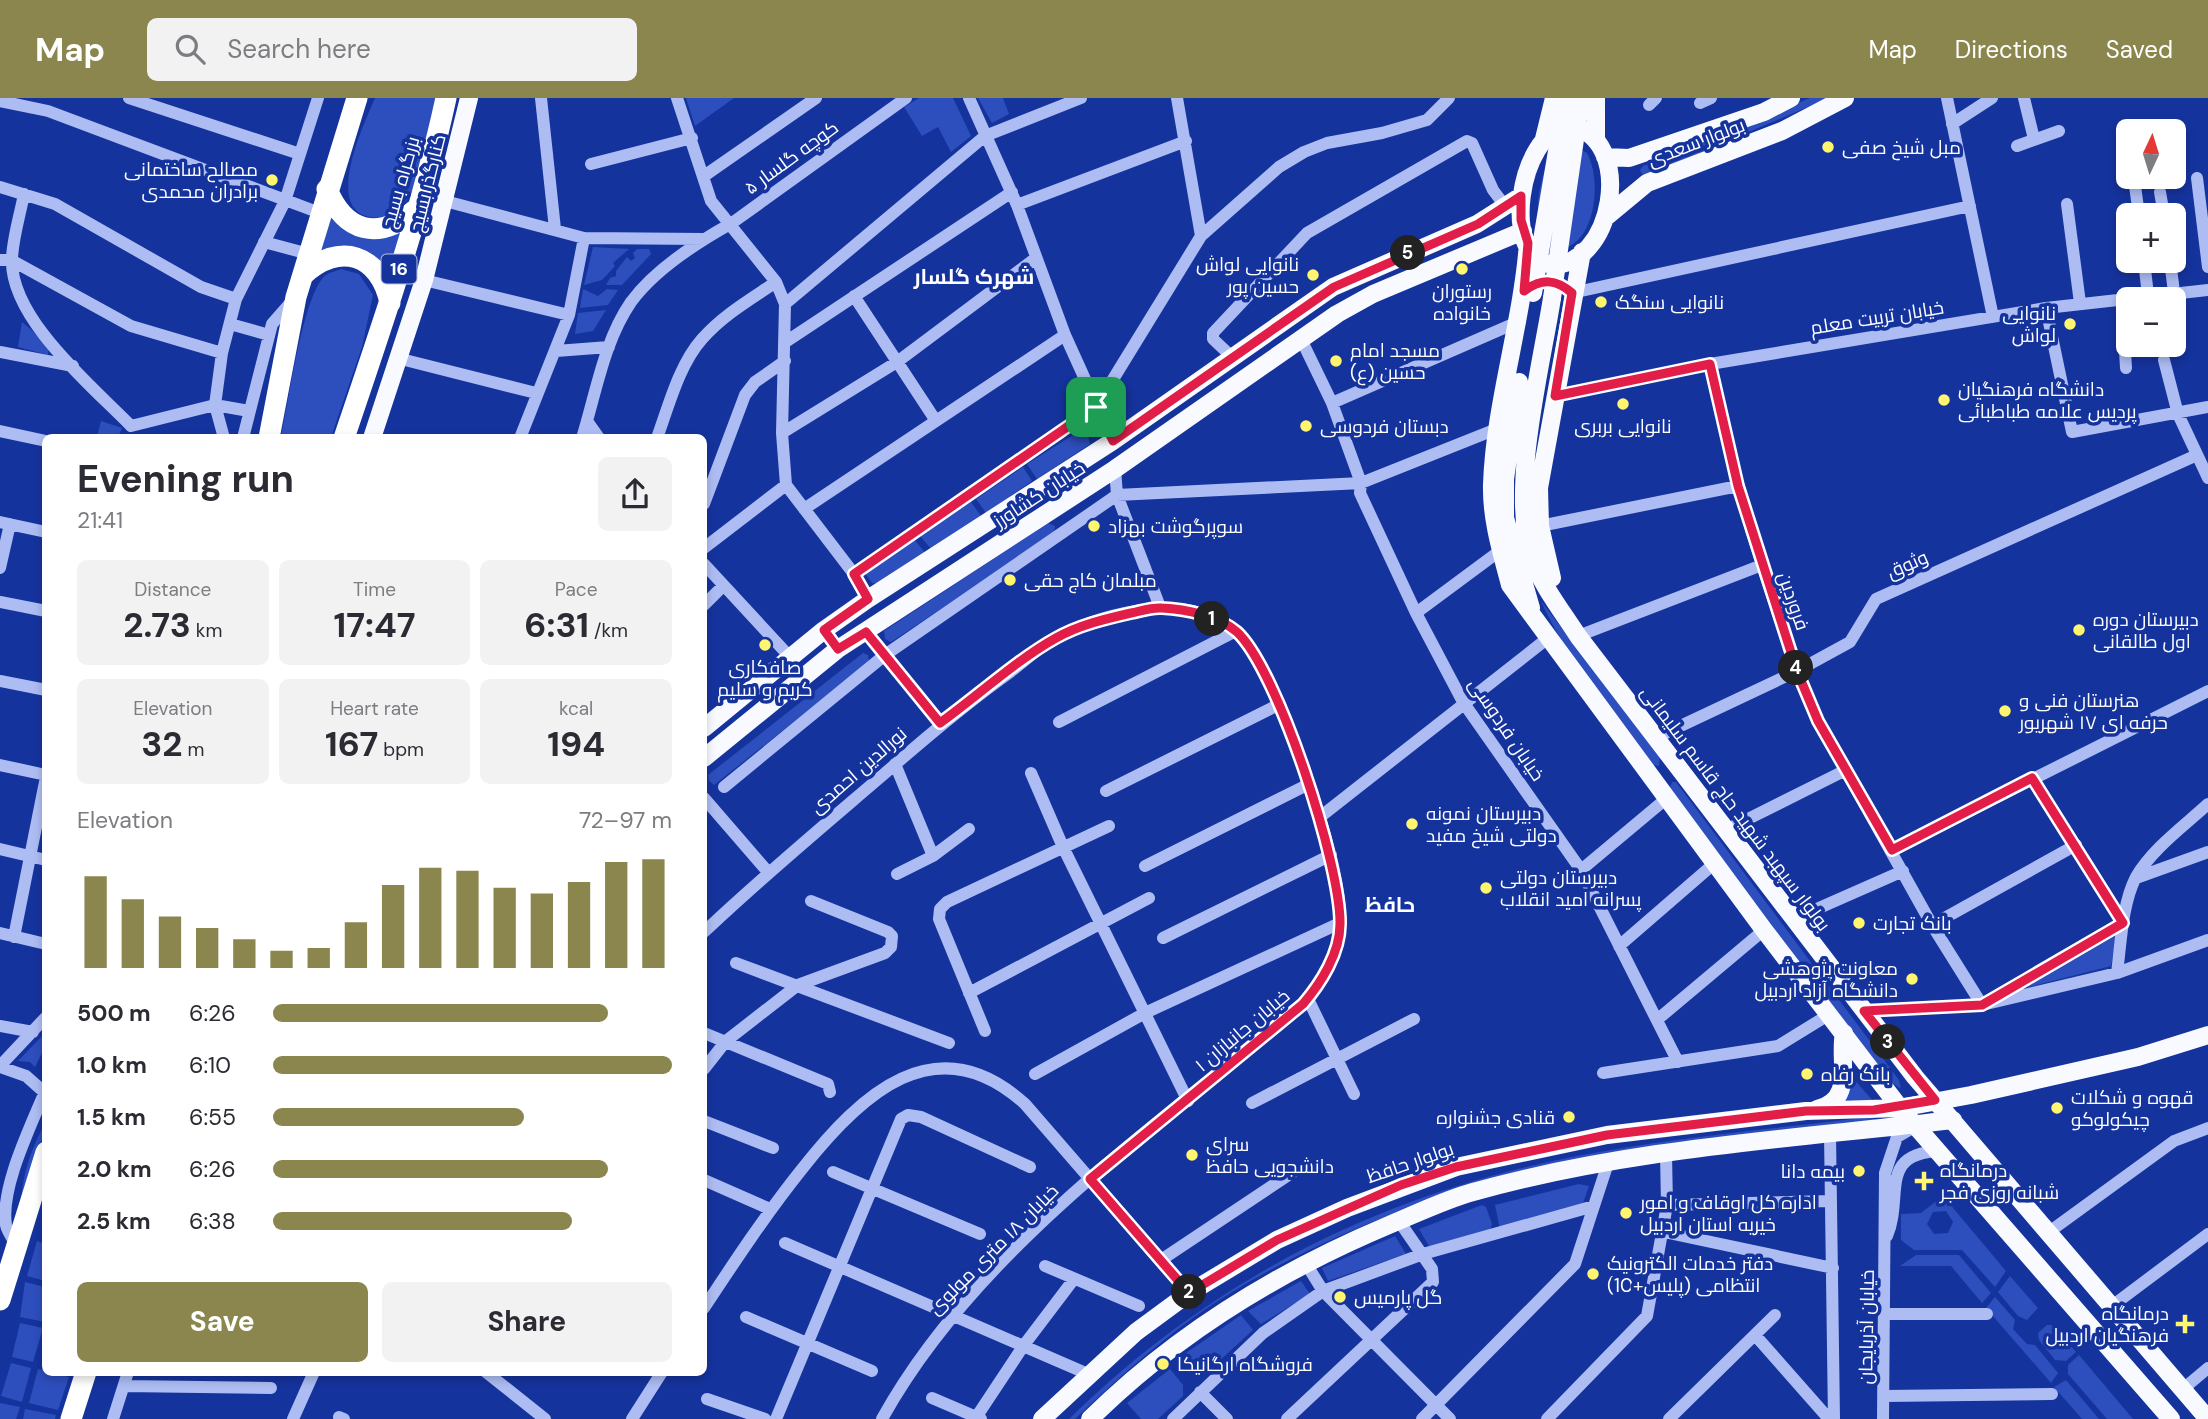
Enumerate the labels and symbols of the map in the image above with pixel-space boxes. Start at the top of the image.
street label: بولوار سعدی [1644,112,1748,172]
street label: کوچه گلسار ۵ [739,115,843,200]
north arrow [2116,119,2186,189]
street label: کنارگذر بسیج [403,132,453,235]
street label: بزرگراه بسیج [375,133,426,231]
place label: مبل شیخ صفی [1842,135,1961,161]
marker: مبل شیخ صفی [1820,139,1836,155]
place label: مصالح ساختمانی برادران محمدی [124,157,258,204]
marker: مصالح ساختمانی برادران محمدی [264,172,280,188]
pin: 5 [1390,236,1426,270]
place label: نانوایی لواش حسین پور [1196,252,1299,299]
road number: 16 [382,254,416,284]
marker: رستوران خانواده [1454,261,1470,277]
district label: شهرک گلسار [913,263,1034,291]
marker: نانوایی لواش حسین پور [1305,267,1321,283]
place label: رستوران خانواده [1432,279,1492,326]
place label: نانوایی سنگک [1615,290,1724,315]
marker: نانوایی سنگک [1593,294,1609,310]
street label: خیابان تربیت معلم [1809,295,1946,341]
place label: نانوایی لواش [2002,301,2056,348]
marker: نانوایی لواش [2062,316,2078,332]
place label: مسجد امام حسین (ع) [1350,338,1440,386]
marker: مسجد امام حسین (ع) [1328,353,1344,369]
pin [1066,377,1126,437]
place label: دانشگاه فرهنگیان پردیس علامه طباطبائی [1958,377,2137,424]
marker: دانشگاه فرهنگیان پردیس علامه طباطبائی [1936,392,1952,408]
marker: نانوایی بربری [1615,396,1631,412]
place label: دبستان فردوسی [1320,414,1449,439]
place label: نانوایی بربری [1574,414,1672,439]
marker: دبستان فردوسی [1298,418,1314,434]
street label: خیابان کشاورز [988,456,1090,534]
place label: سوپرگوشت بهزاد [1108,514,1243,539]
marker: سوپرگوشت بهزاد [1086,518,1102,534]
street label: وثوق [1883,544,1932,585]
place label: مبلمان کاج حقی [1024,568,1157,594]
street label: فروردین [1772,569,1815,634]
marker: مبلمان کاج حقی [1002,572,1018,588]
pin: 1 [1194,602,1230,636]
place label: دبیرستان دوره اول طالقانی [2093,607,2199,654]
marker: دبیرستان دوره اول طالقانی [2071,622,2087,638]
marker: صافکاری کریم و سلیم [757,637,773,653]
pin: 4 [1778,650,1814,686]
place label: صافکاری کریم و سلیم [717,655,813,703]
street label: خیابان فردوسی [1463,673,1550,786]
street label: بولوار سپهبد شهید حاج قاسم سلیمانی [1634,680,1836,937]
place label: هنرستان فنی و حرفه ای ۱۷ شهریور [2018,688,2168,735]
marker: هنرستان فنی و حرفه ای ۱۷ شهریور [1997,703,2013,719]
street label: نورالدین احمدی [805,721,912,819]
place label: دبیرستان نمونه دولتی شیخ مفید [1426,801,1557,849]
marker: دبیرستان نمونه دولتی شیخ مفید [1404,816,1420,832]
place label: دبیرستان دولتی پسرانه امید انقلاب [1500,865,1641,912]
marker: دبیرستان دولتی پسرانه امید انقلاب [1478,880,1494,896]
district label: حافظ [1365,891,1415,919]
place label: بانک تجارت [1873,911,1951,936]
marker: بانک تجارت [1851,915,1867,931]
place label: معاونت پژوهشی دانشگاه آزاد اردبیل [1754,956,1898,1003]
marker: معاونت پژوهشی دانشگاه آزاد اردبیل [1904,971,1920,987]
street label: خیابان جانبازان ۱ [1190,983,1295,1077]
pin: 3 [1870,1024,1906,1060]
place label: بانک رفاه [1821,1062,1891,1087]
marker: بانک رفاه [1799,1066,1815,1082]
place label: قهوه و شکلات چیکولوکو [2071,1085,2194,1132]
marker: قهوه و شکلات چیکولوکو [2049,1100,2065,1116]
place label: قنادی جشنواره [1436,1105,1555,1130]
marker: قنادی جشنواره [1561,1109,1577,1125]
place label: سرای دانشجویی حافظ [1206,1132,1334,1179]
street label: بولوار حافظ [1363,1136,1457,1189]
marker: سرای دانشجویی حافظ [1184,1147,1200,1163]
place label: درمانگاه شبانه روزی فجر [1939,1158,2059,1205]
place label: بیمه دانا [1781,1159,1845,1184]
marker: بیمه دانا [1851,1163,1867,1179]
marker: درمانگاه شبانه روزی فجر [1914,1171,1934,1191]
street label: خیابان ۱۸ متری مولوی [923,1179,1064,1320]
place label: اداره کل اوقاف و امور خیریه استان اردبیل [1639,1190,1817,1237]
marker: اداره کل اوقاف و امور خیریه استان اردبیل [1618,1205,1634,1221]
place label: دفتر خدمات الکترونیک انتظامی (پلیس+10) [1607,1251,1773,1298]
marker: دفتر خدمات الکترونیک انتظامی (پلیس+10) [1585,1266,1601,1282]
street label: خیابان آذربایجان [1853,1269,1880,1385]
pin: 2 [1172,1274,1206,1310]
place label: گل پارمیس [1354,1285,1442,1310]
marker: گل پارمیس [1332,1289,1348,1305]
place label: درمانگاه فرهنگیان اردبیل [2045,1301,2169,1348]
marker: درمانگاه فرهنگیان اردبیل [2175,1314,2195,1334]
place label: فروشگاه ارگانیکا [1177,1352,1313,1377]
marker: فروشگاه ارگانیکا [1155,1356,1171,1372]

